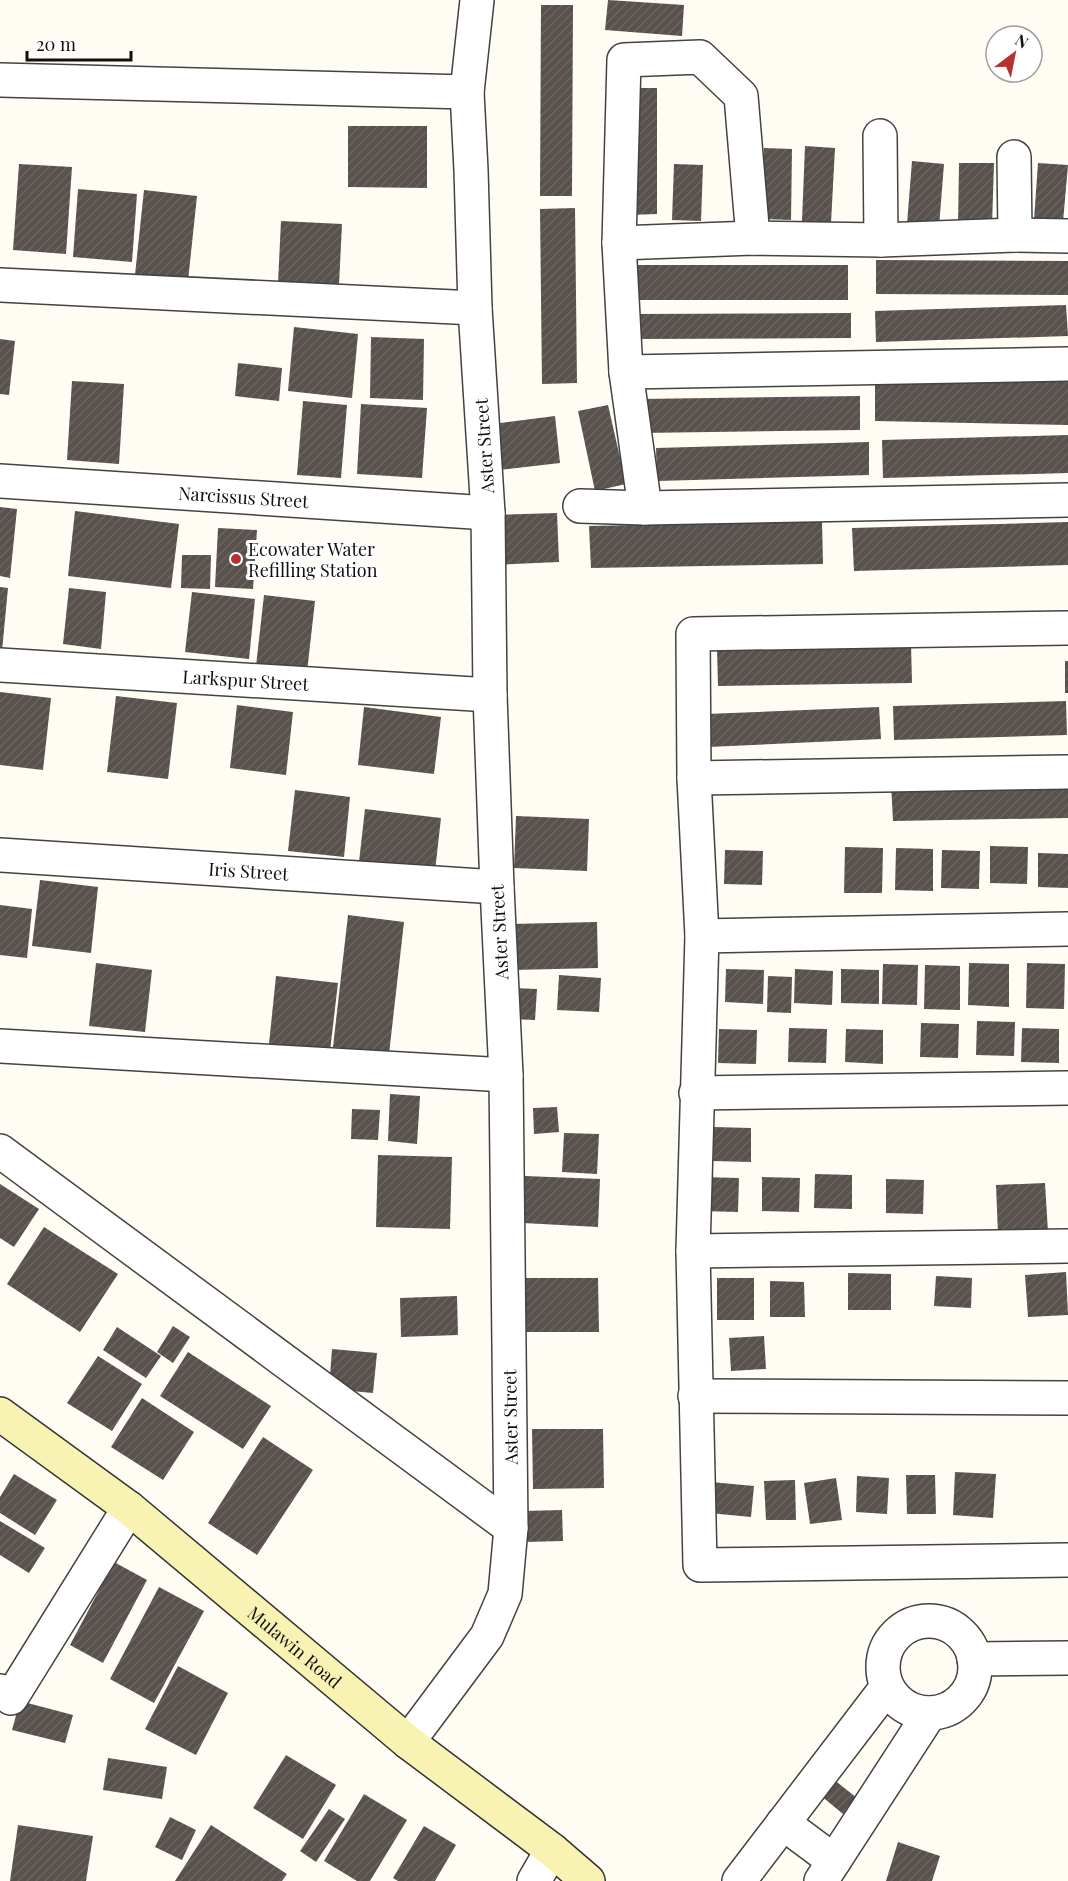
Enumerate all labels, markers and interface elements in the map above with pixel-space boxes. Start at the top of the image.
scale bar [27,24,130,62]
north arrow [984,24,1044,84]
text: N [1012,29,1033,53]
text: 20 m [36,32,76,56]
street label: Aster Street [469,397,499,495]
street label: Narcissus Street [178,481,310,513]
place label: Ecowater Water Refilling Station [248,537,378,582]
marker: Ecowater Water Refilling Station [229,552,243,566]
street label: Larkspur Street [182,664,310,696]
street label: Iris Street [208,856,290,886]
street label: Aster Street [484,883,514,981]
street label: Aster Street [497,1369,523,1466]
street label: Mulawin Road [243,1601,347,1694]

